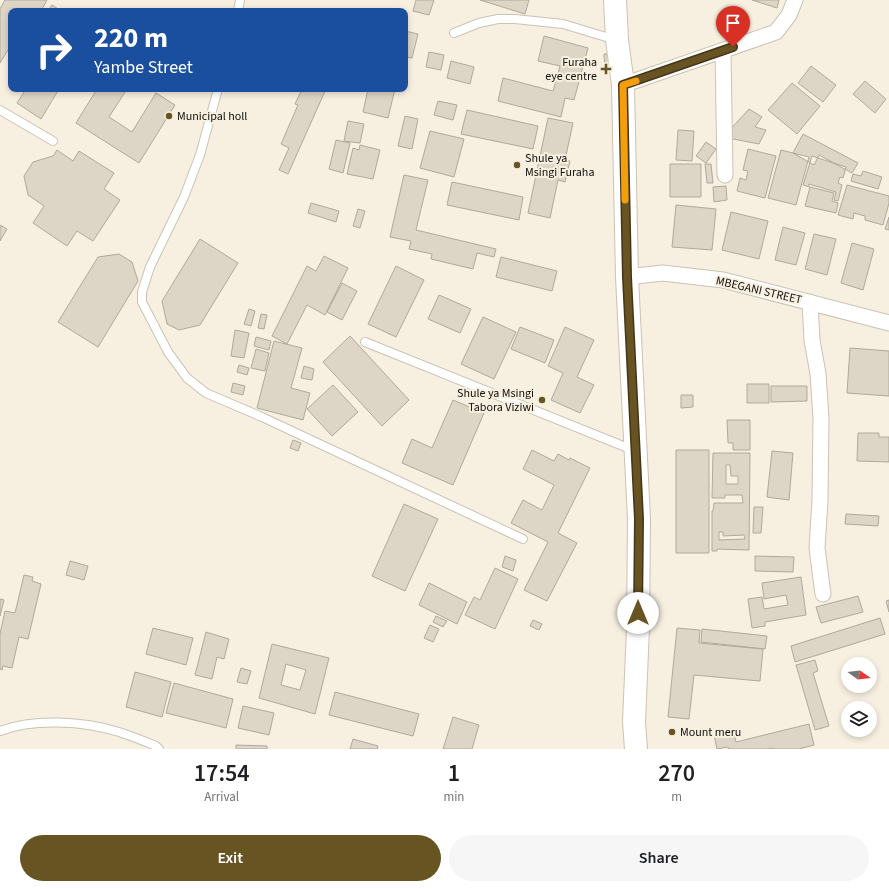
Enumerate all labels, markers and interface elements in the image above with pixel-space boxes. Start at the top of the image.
pin [716,6,750,47]
icon: arrive [722,12,744,34]
text: 220 m [94,18,168,58]
icon: right [28,24,80,76]
place label: Furaha eye centre [545,54,597,85]
text: Yambe Street [94,55,193,80]
marker: Furaha eye centre [600,63,612,75]
place label: Municipal holl [177,108,247,125]
marker: Municipal holl [164,111,174,121]
place label: Shule ya Msingi Furaha [525,150,594,181]
marker: Shule ya Msingi Furaha [512,160,522,170]
street label: MBEGANI STREET [714,272,804,309]
place label: Shule ya Msingi Tabora Viziwi [457,385,534,416]
marker: Shule ya Msingi Tabora Viziwi [537,395,547,405]
position arrow [617,592,659,634]
north arrow [841,657,877,693]
map controls [841,657,877,737]
button: layers [841,701,877,737]
place label: Mount meru [680,724,741,741]
marker: Mount meru [667,727,677,737]
text: 17:54 [194,756,250,791]
text: 1 [448,756,460,791]
text: 270 [658,756,695,791]
text: Arrival [204,788,239,806]
text: min [443,788,464,806]
text: m [671,788,682,806]
button: Exit [20,835,441,881]
button: Share [449,835,869,881]

